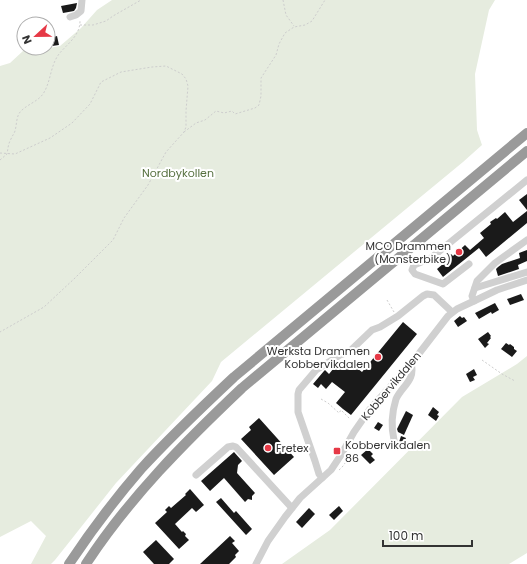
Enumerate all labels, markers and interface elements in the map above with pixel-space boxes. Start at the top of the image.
north arrow [16,16,56,56]
text: N [18,33,36,47]
park label: Nordbykollen [142,165,214,181]
place label: MCO Drammen (Monsterbike) [366,238,451,267]
marker: MCO Drammen (Monsterbike) [454,247,464,257]
place label: Werksta Drammen Kobbervikdalen [267,343,370,372]
street label: Kobbervikdalen [357,348,425,424]
marker: Werksta Drammen Kobbervikdalen [373,352,383,362]
place label: Kobbervikdalen 86 [345,437,430,466]
place label: Fretex [276,440,309,456]
marker: Fretex [263,443,273,453]
marker: Kobbervikdalen 86 [332,446,342,456]
scale bar [383,522,472,548]
text: 100 m [389,527,423,544]

